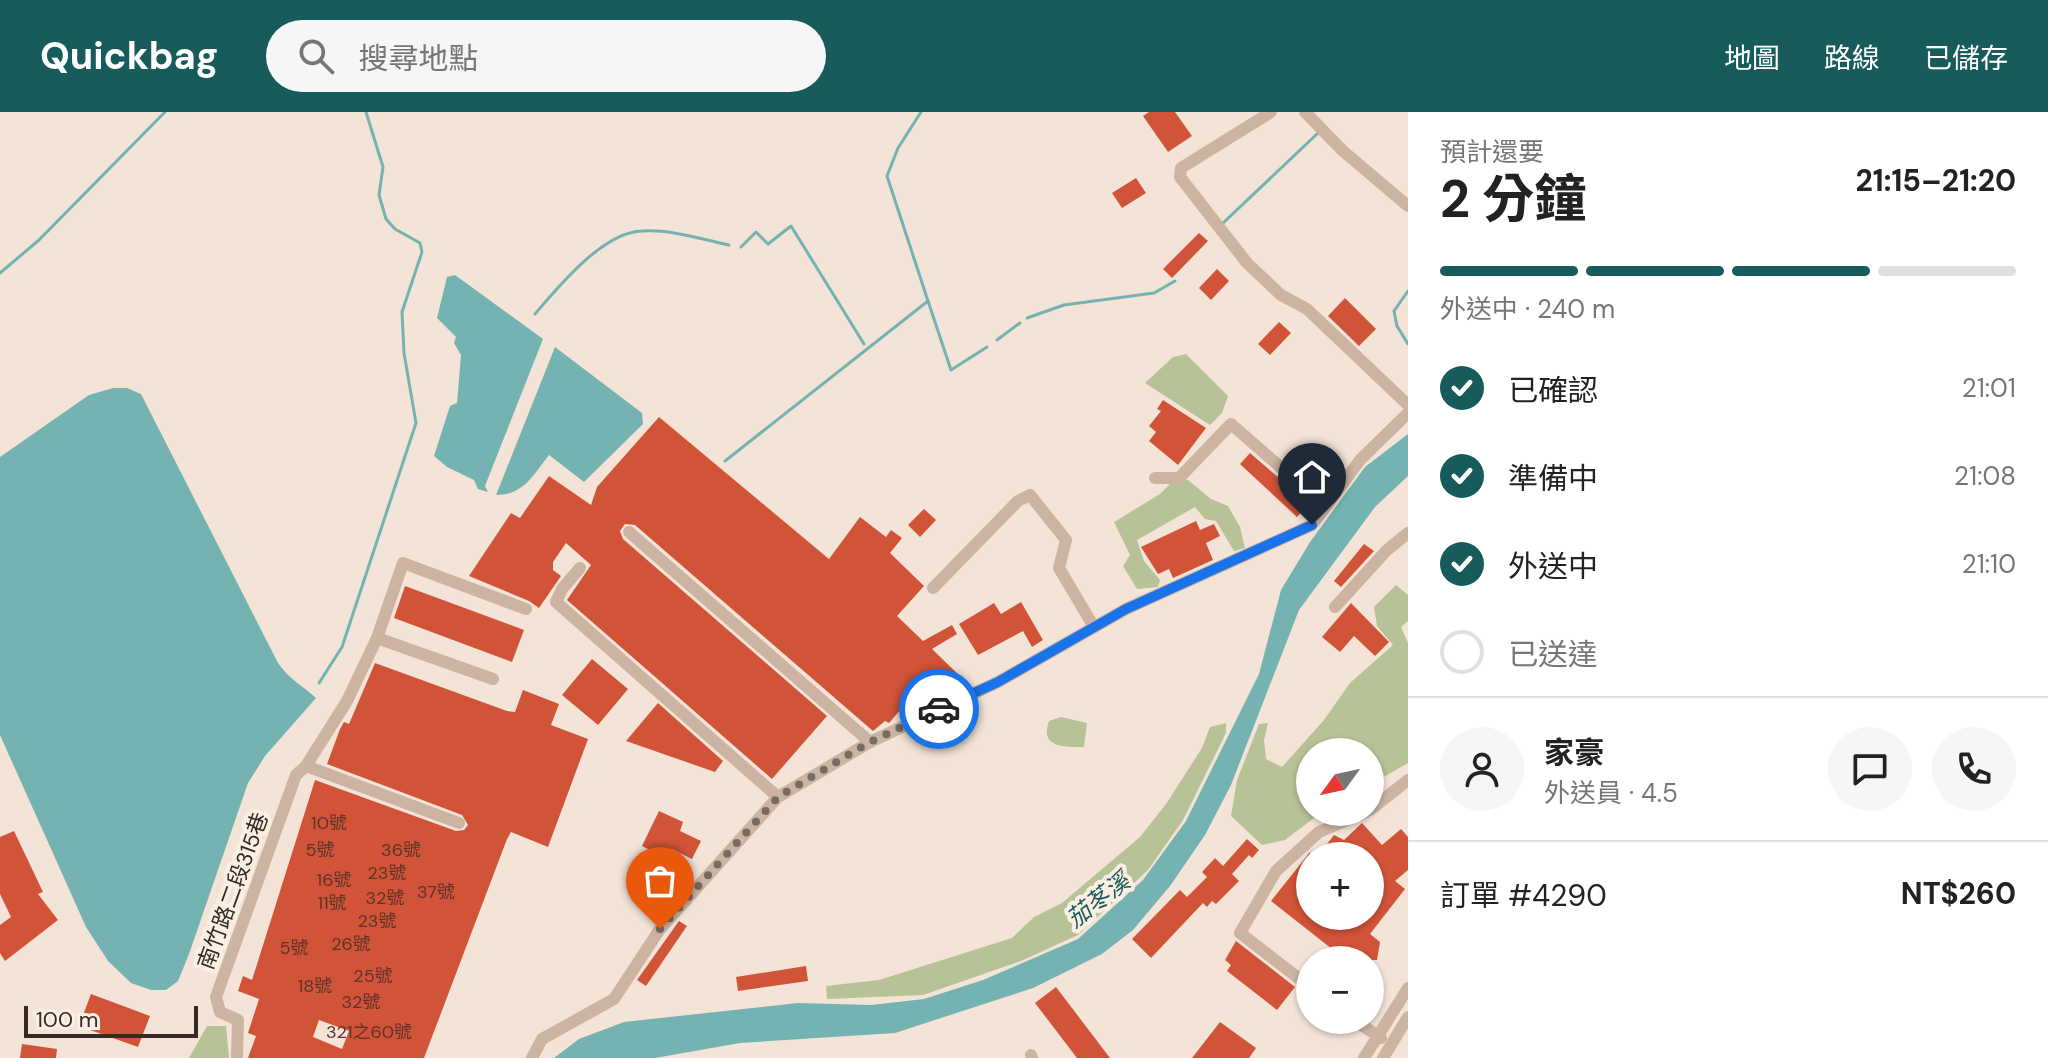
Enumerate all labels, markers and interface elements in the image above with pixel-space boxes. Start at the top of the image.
search box [266,20,826,92]
text: Quickbag [40,31,218,81]
icon: search [294,34,338,78]
text: 搜尋地點 [358,39,478,78]
text: 地圖 [1724,40,1780,77]
text: 路線 [1824,40,1880,77]
text: 已儲存 [1924,40,2008,77]
text: 預計還要 [1440,135,1544,169]
text: 21:15–21:20 [1856,161,2016,200]
text: 2 分鐘 [1440,165,1586,233]
text: 外送中 · 240 m [1440,292,1615,326]
icon: check [1440,366,1484,410]
text: 已確認 [1508,371,1598,410]
text: 21:01 [1962,371,2016,405]
pin [1278,443,1346,525]
icon: check [1440,454,1484,498]
icon: home [1290,455,1334,499]
text: 準備中 [1508,459,1598,498]
text: 21:08 [1954,459,2016,493]
icon: check [1440,542,1484,586]
text: 外送中 [1508,547,1598,586]
text: 21:10 [1962,547,2016,581]
text: 已送達 [1508,635,1598,674]
courier [899,669,979,749]
icon: car [917,687,961,731]
button: person [1440,727,1524,811]
button: chat [1828,727,1912,811]
button: phone [1932,727,2016,811]
text: 家豪 [1544,733,1604,772]
north arrow [1296,738,1384,826]
map controls [1296,738,1384,1034]
text: 外送員 · 4.5 [1544,776,1678,810]
street label: 南竹路二段315巷 [191,809,275,973]
house number: 10號 [311,811,347,835]
house number: 5號 [306,838,334,862]
house number: 36號 [381,838,421,862]
button: + [1296,842,1384,930]
pin [626,847,694,929]
icon: bag [638,859,682,903]
house number: 23號 [367,861,407,885]
water label: 茄苳溪 [1060,864,1138,934]
house number: 16號 [317,868,351,892]
text: NT$260 [1901,874,2016,913]
text: 訂單 #4290 [1440,876,1607,915]
house number: 37號 [417,880,455,904]
house number: 32號 [365,886,405,910]
house number: 11號 [317,891,347,915]
house number: 23號 [357,909,397,933]
house number: 26號 [331,932,371,956]
house number: 5號 [280,936,308,960]
button: − [1296,946,1384,1034]
house number: 25號 [353,964,393,988]
house number: 18號 [298,974,332,998]
house number: 32號 [341,990,381,1014]
scale bar [24,1002,198,1038]
text: 100 m [36,1005,98,1034]
house number: 321之60號 [326,1020,412,1044]

